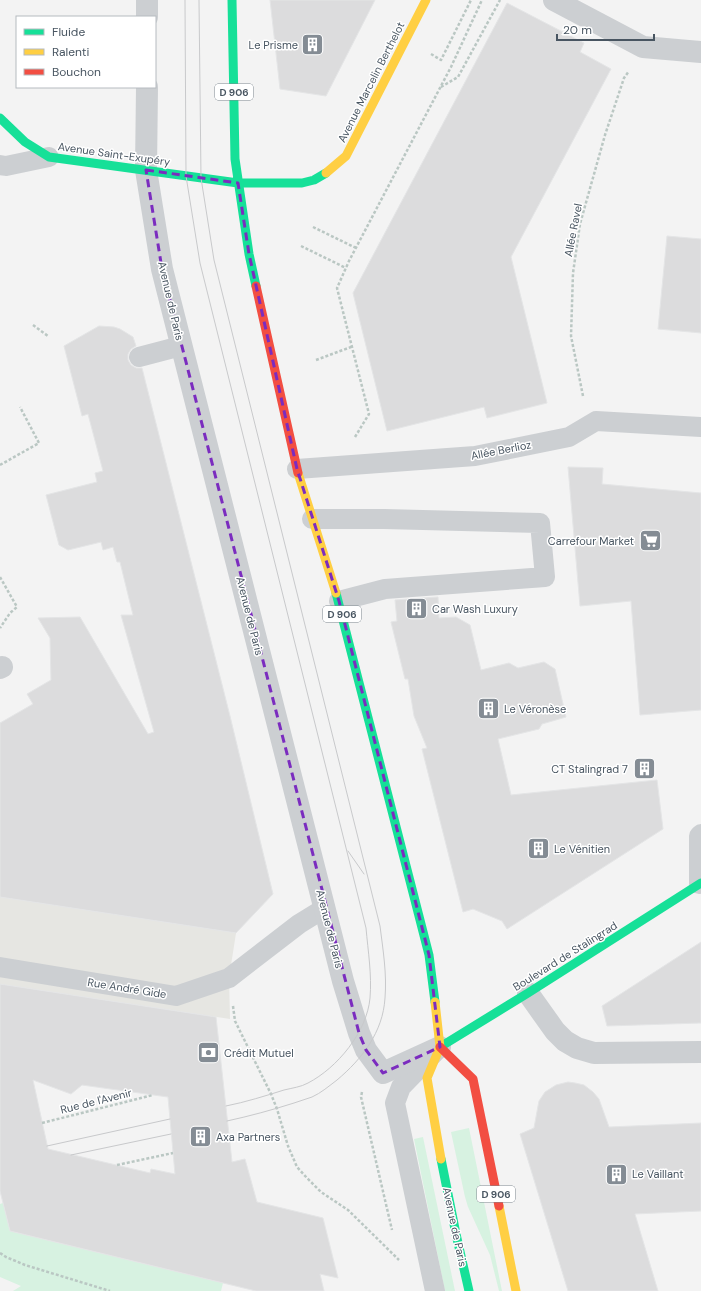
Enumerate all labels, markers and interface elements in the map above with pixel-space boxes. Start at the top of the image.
legend [16,16,156,88]
scale bar [557,16,654,42]
street label: Avenue Marcelin Berthelot [335,19,407,145]
text: 20 m [563,22,592,38]
text: Fluide [52,24,85,40]
building icon: Le Prisme [300,32,326,58]
place label: Le Prisme [249,38,298,52]
text: Ralenti [52,44,90,60]
text: Bouchon [52,64,101,80]
road number: D 906 [215,84,253,100]
street label: Avenue Saint-Exupéry [57,139,171,169]
street label: Allée Ravel [561,202,585,258]
street label: Avenue de Paris [155,260,187,342]
street label: Allée Berlioz [470,437,532,463]
supermarket icon: Carrefour Market [637,528,663,554]
place label: Carrefour Market [548,534,634,548]
street label: Avenue de Paris [233,575,267,657]
building icon: Car Wash Luxury [404,596,430,622]
place label: Car Wash Luxury [432,602,518,616]
road number: D 906 [323,606,361,622]
building icon: Le Véronèse [476,696,502,722]
place label: Le Véronèse [504,702,566,716]
building icon: CT Stalingrad 7 [631,756,657,782]
place label: CT Stalingrad 7 [551,762,628,776]
building icon: Le Vénitien [526,836,552,862]
place label: Le Vénitien [554,842,610,856]
street label: Avenue de Paris [313,888,347,970]
street label: Boulevard de Stalingrad [510,918,620,994]
street label: Rue André Gide [87,975,167,1001]
bank icon: Crédit Mutuel [196,1040,222,1066]
place label: Crédit Mutuel [224,1046,294,1060]
street label: Rue de l'Avenir [59,1085,133,1117]
building icon: Axa Partners [187,1124,213,1150]
place label: Axa Partners [216,1130,280,1144]
building icon: Le Vaillant [604,1161,630,1187]
place label: Le Vaillant [632,1167,684,1181]
street label: Avenue de Paris [440,1186,470,1268]
road number: D 906 [477,1186,515,1202]

